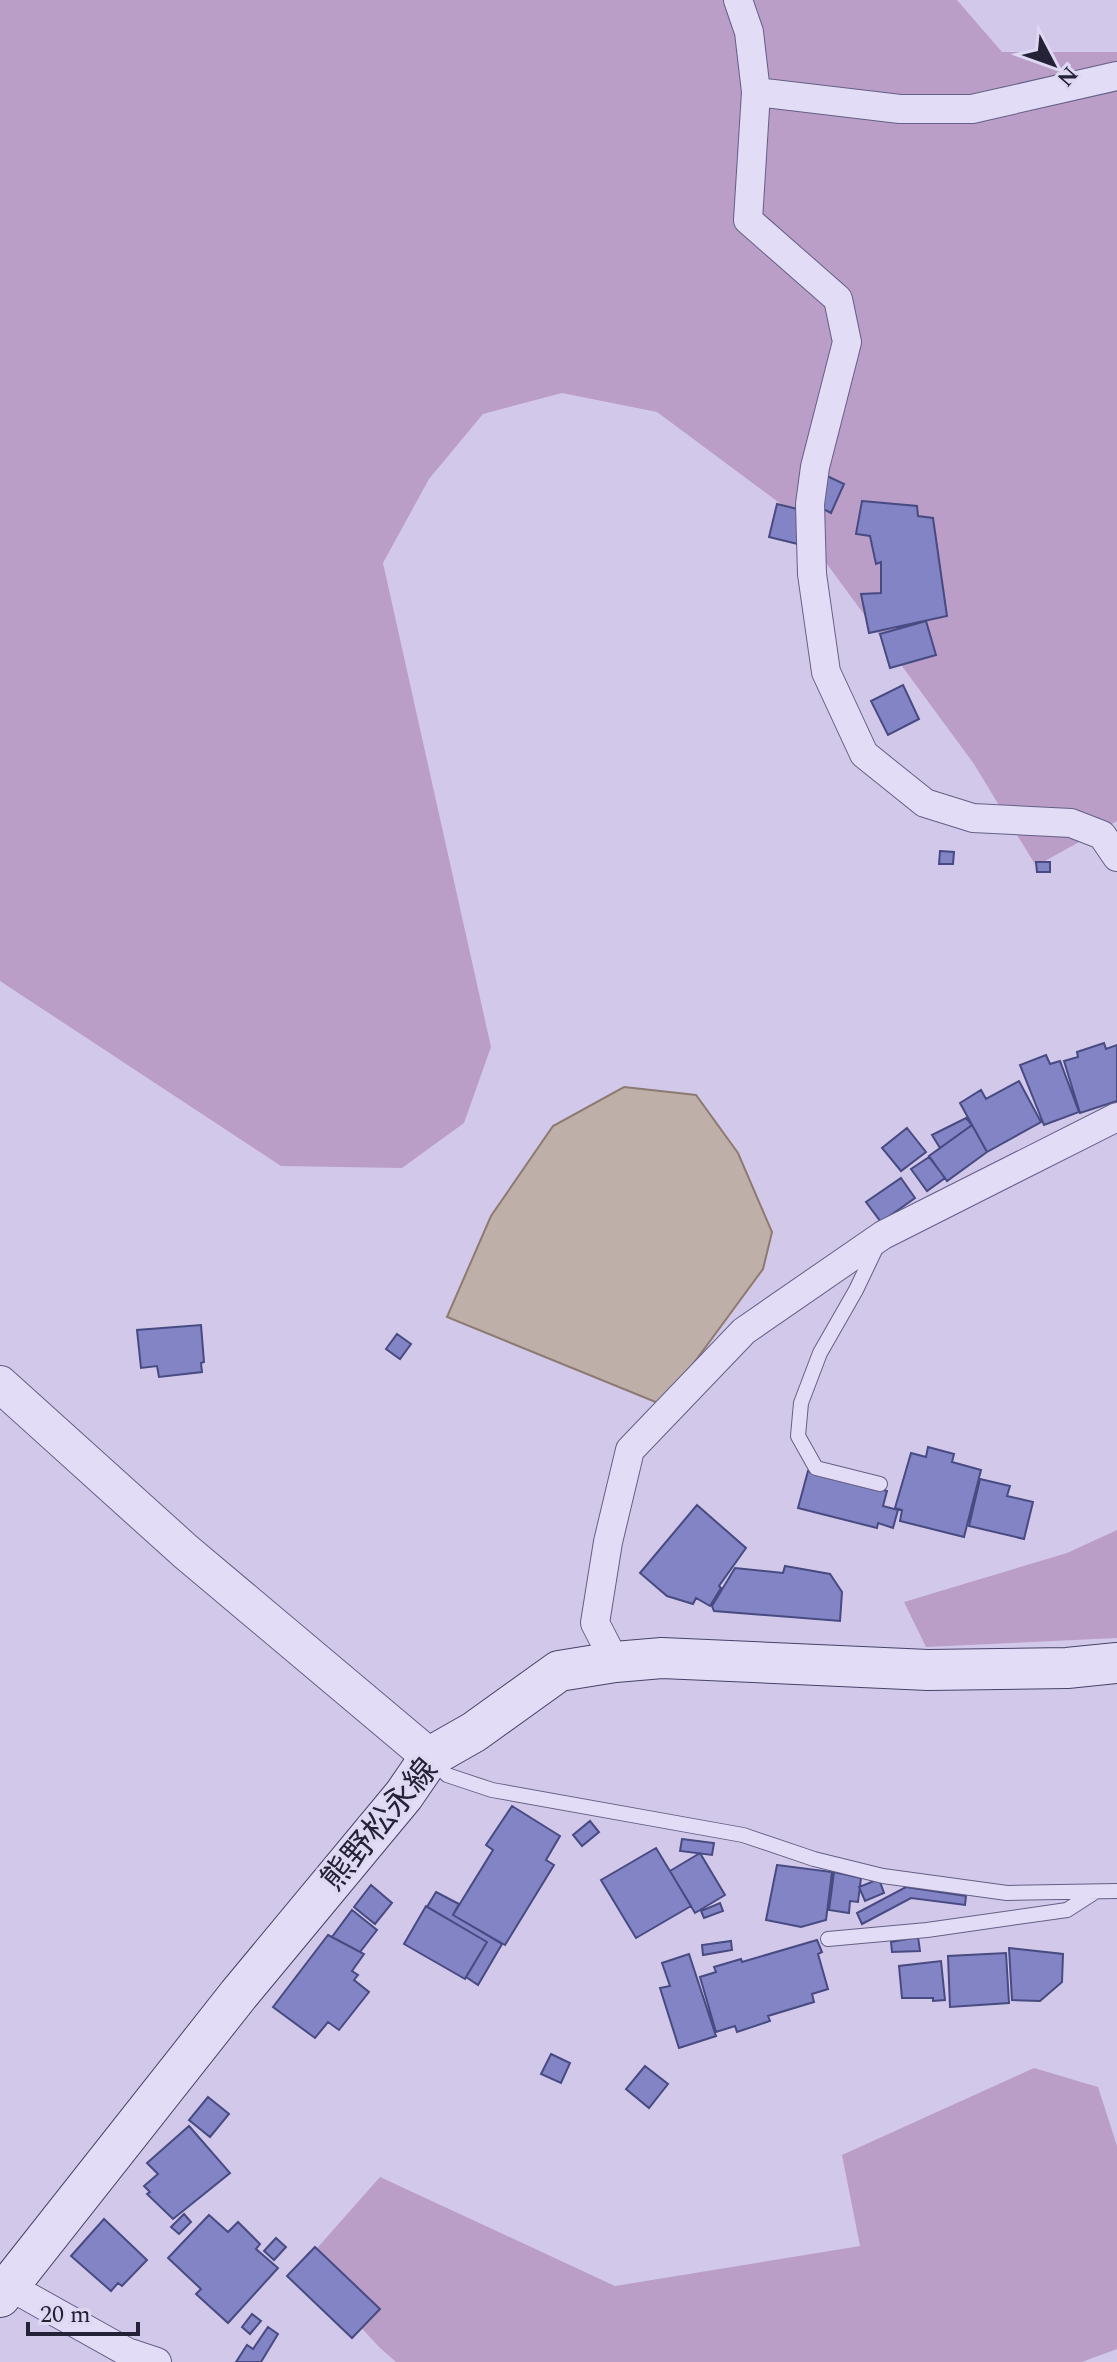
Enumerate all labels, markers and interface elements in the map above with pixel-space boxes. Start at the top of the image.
north arrow [1013,24,1093,104]
text: N [1049,59,1085,94]
street label: 熊野松永線 [310,1748,450,1902]
scale bar [28,2286,138,2336]
text: 20 m [40,2297,91,2333]

